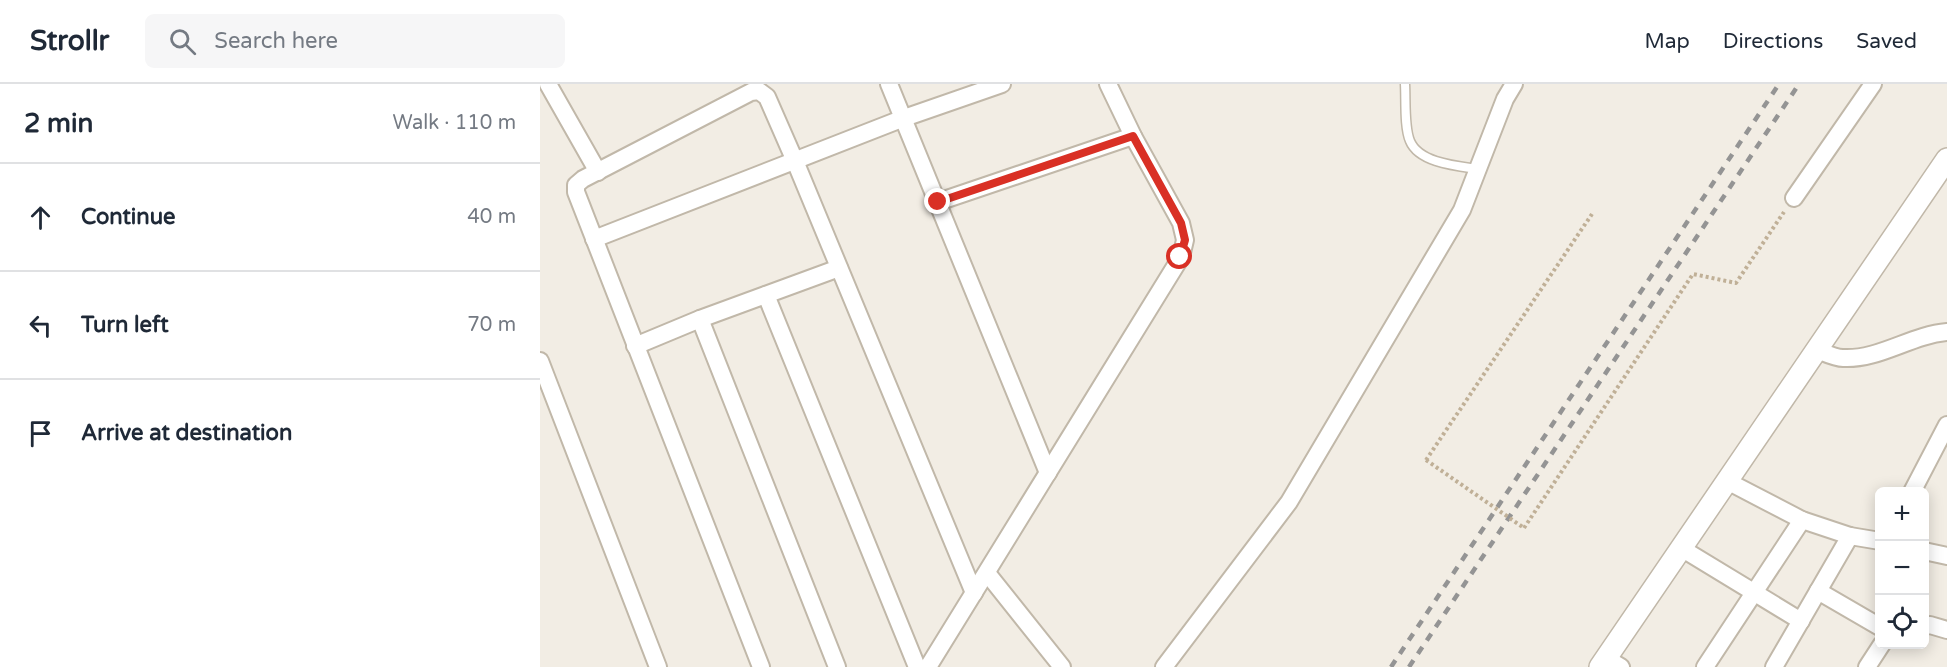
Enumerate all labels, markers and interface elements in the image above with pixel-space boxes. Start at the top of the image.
search box [145,14,565,68]
text: Strollr [30,24,109,58]
icon: search [166,25,199,58]
text: Search here [214,28,338,54]
text: Map [1644,29,1690,54]
text: Directions [1723,29,1823,54]
text: Saved [1856,29,1917,54]
text: 2 min [24,108,93,139]
text: Walk · 110 m [393,111,516,135]
route end [924,188,950,214]
icon: ahead [24,201,57,234]
text: Continue [81,204,176,230]
text: 40 m [467,205,516,229]
route start [1166,243,1192,269]
icon: left [24,309,57,342]
text: Turn left [81,312,169,338]
text: 70 m [467,313,516,337]
icon: arrive [24,417,57,450]
text: Arrive at destination [81,420,292,446]
map controls [1875,487,1929,649]
button: + [1875,487,1929,541]
button: − [1875,541,1929,595]
button: locate [1875,595,1929,649]

